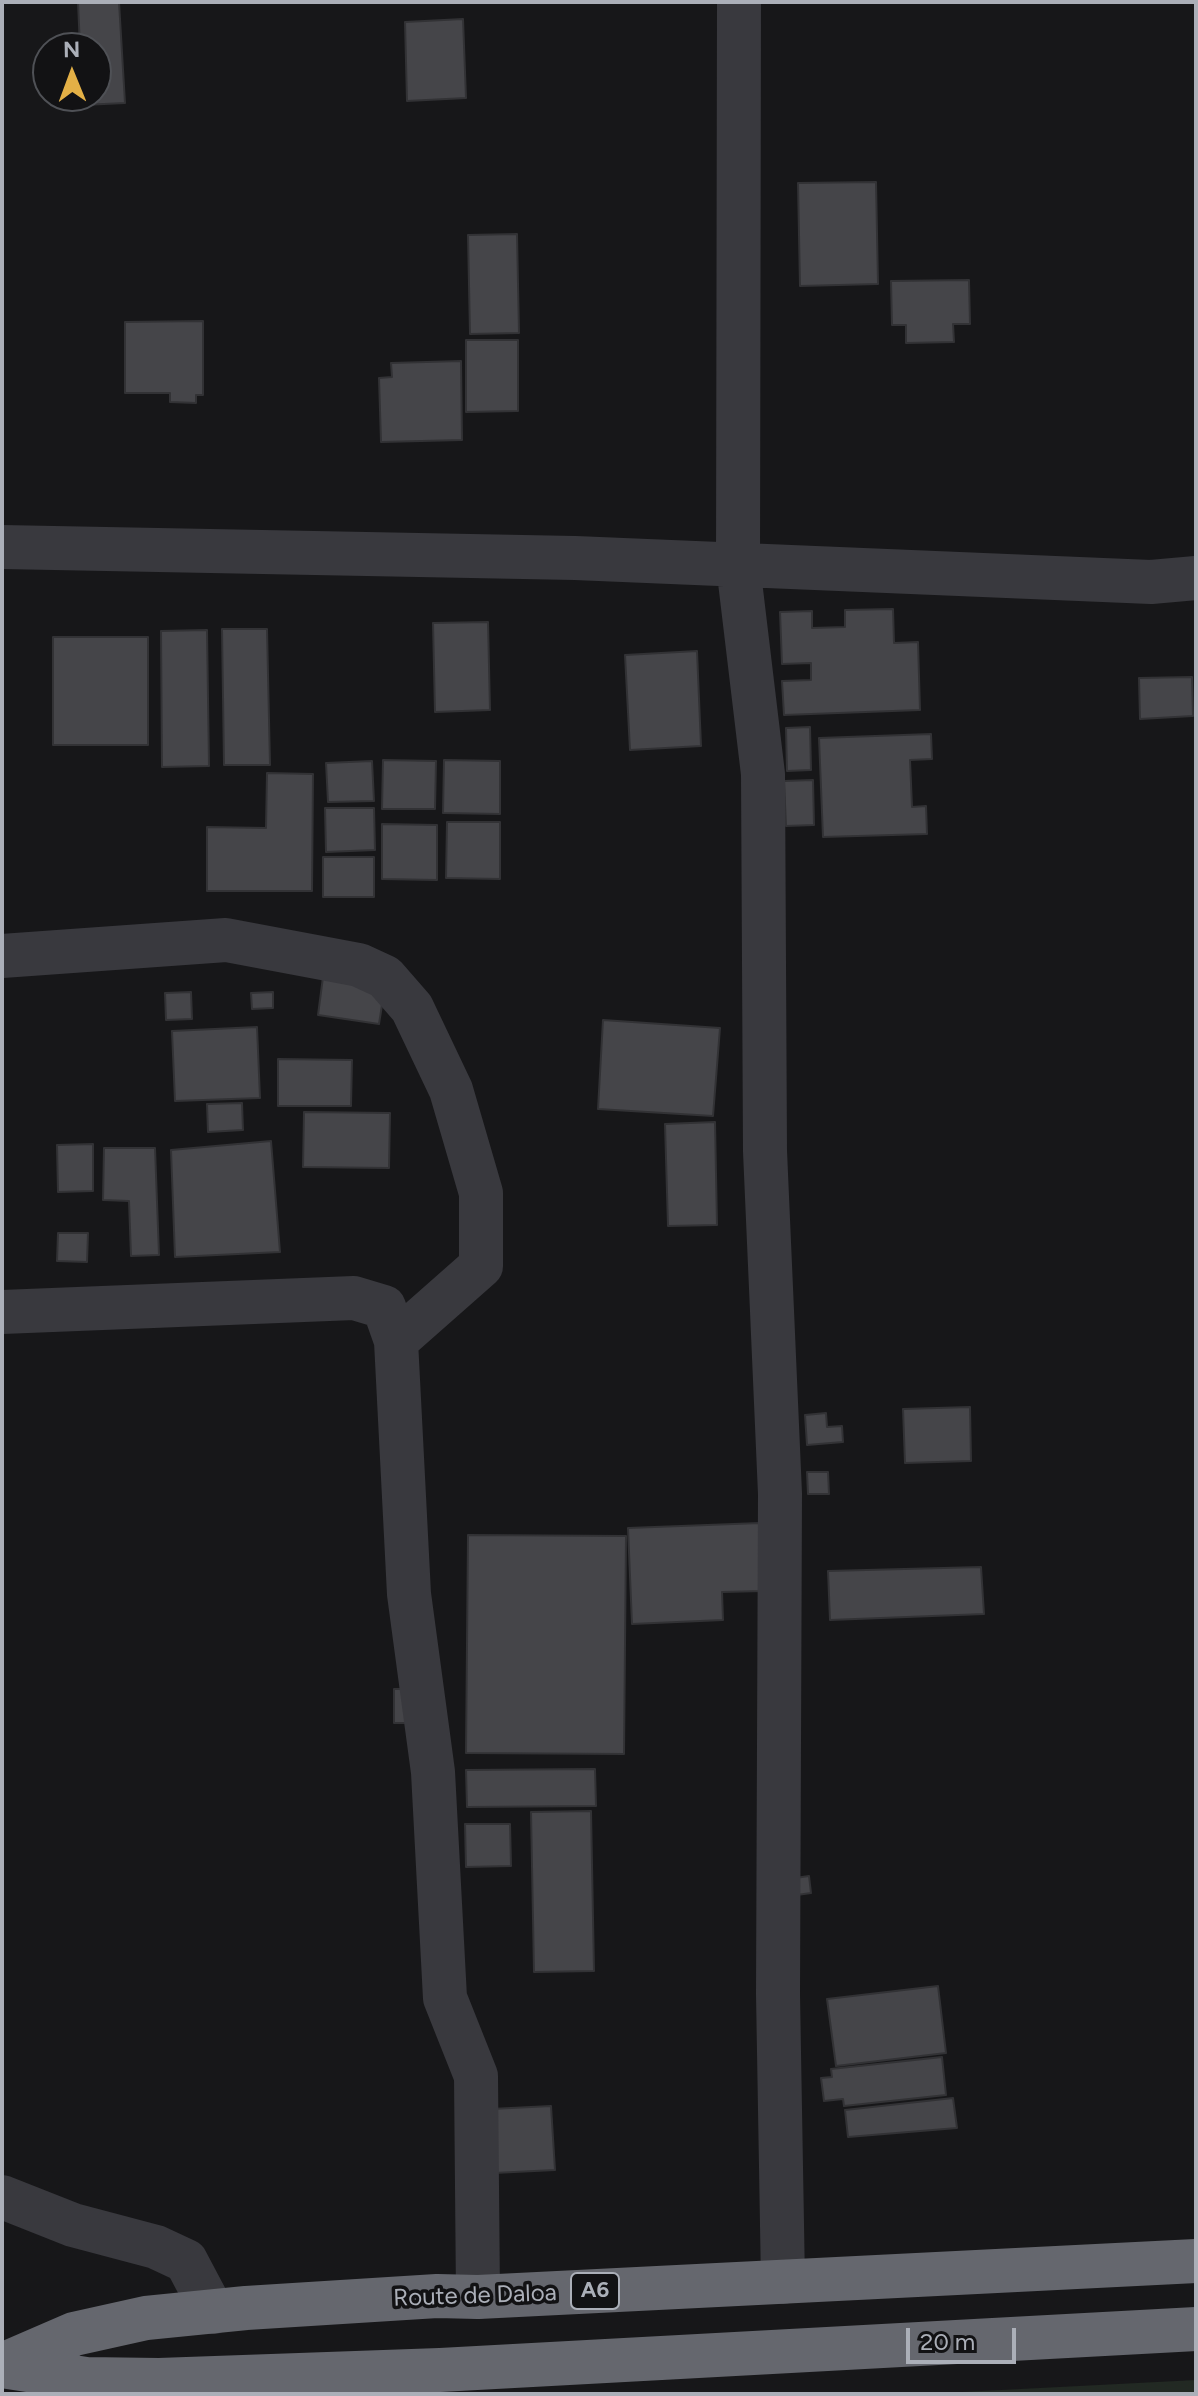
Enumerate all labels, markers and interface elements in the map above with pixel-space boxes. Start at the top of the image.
north arrow [32,32,112,112]
text: N [63,36,80,63]
road number: A6 [571,2273,619,2309]
street label: Route de Daloa [393,2279,557,2313]
scale bar [910,2312,1020,2362]
text: 20 m [920,2327,975,2356]

